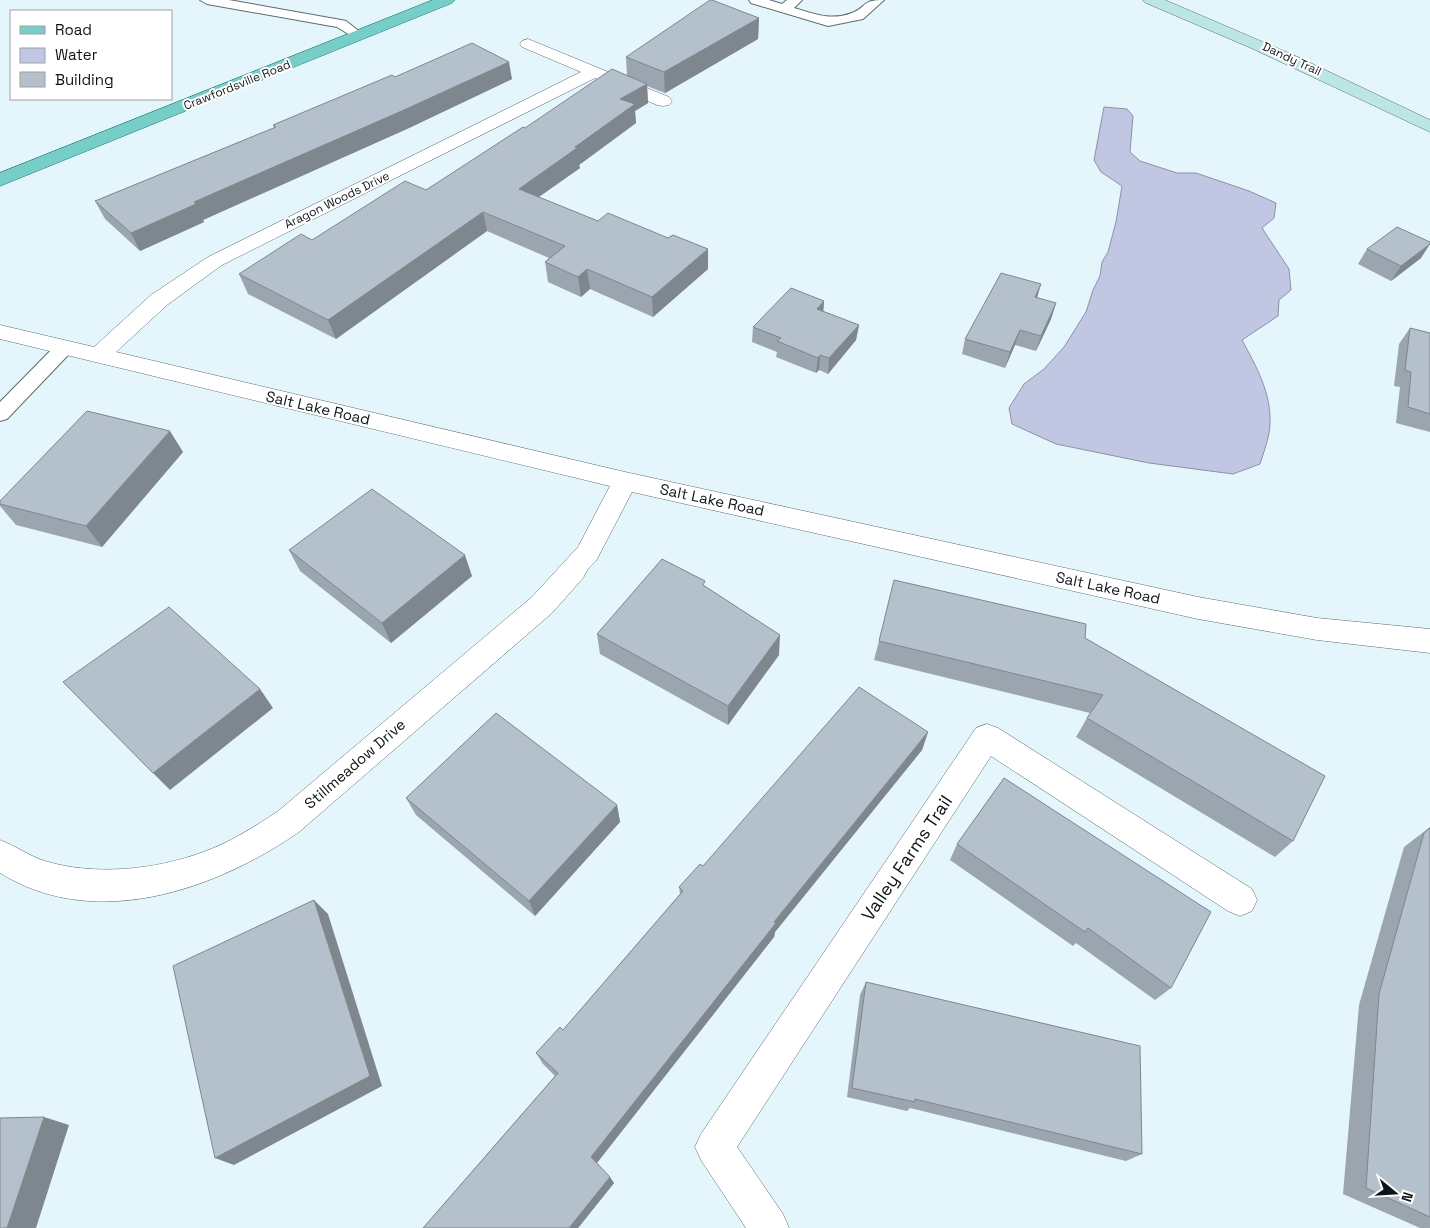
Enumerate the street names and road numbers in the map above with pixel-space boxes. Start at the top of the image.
street label: Dandy Trail [1260,38,1324,80]
street label: Crawfordsville Road [181,56,293,114]
street label: Aragon Woods Drive [282,168,392,232]
street label: Salt Lake Road [264,386,372,429]
street label: Salt Lake Road [658,479,766,520]
street label: Salt Lake Road [1054,567,1162,608]
street label: Stillmeadow Drive [300,714,409,813]
street label: Valley Farms Trail [856,790,957,925]

